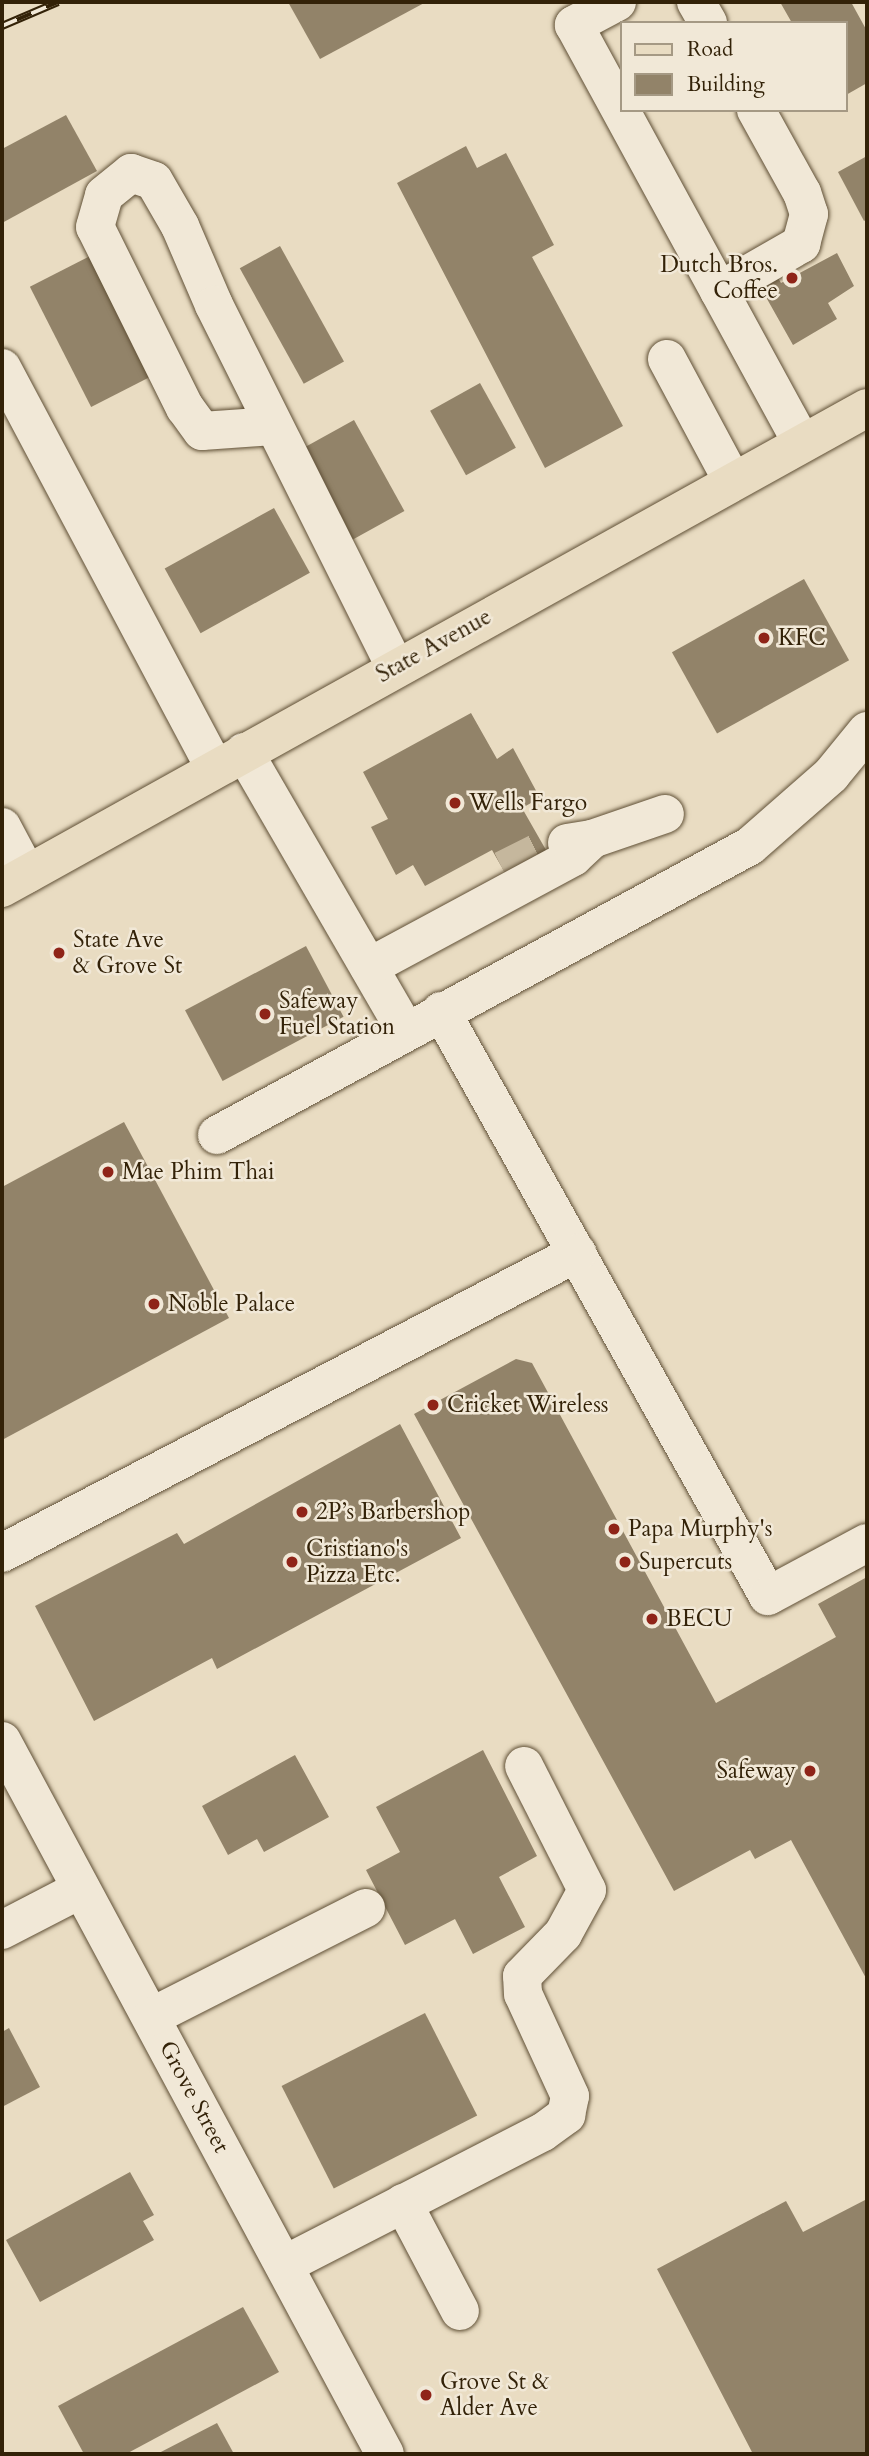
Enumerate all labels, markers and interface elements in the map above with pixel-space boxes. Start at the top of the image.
legend [620,21,848,112]
text: Road [687,35,733,64]
text: Building [687,70,765,99]
place label: Dutch Bros. Coffee [660,251,778,305]
marker: Dutch Bros. Coffee [784,270,800,286]
street label: State Avenue [372,603,496,689]
place label: KFC [778,624,826,652]
marker: KFC [756,630,772,646]
place label: Wells Fargo [469,789,587,817]
marker: Wells Fargo [447,795,463,811]
place label: State Ave & Grove St [73,926,182,980]
marker: State Ave & Grove St [51,945,67,961]
place label: Safeway Fuel Station [279,987,395,1041]
marker: Safeway Fuel Station [257,1006,273,1022]
place label: Mae Phim Thai [122,1158,274,1186]
marker: Mae Phim Thai [100,1164,116,1180]
place label: Noble Palace [168,1290,295,1318]
marker: Noble Palace [146,1296,162,1312]
place label: Cricket Wireless [447,1391,609,1419]
marker: Cricket Wireless [425,1397,441,1413]
place label: 2P’s Barbershop [316,1498,470,1526]
marker: 2P’s Barbershop [294,1504,310,1520]
place label: Papa Murphy's [628,1515,773,1543]
marker: Papa Murphy's [606,1521,622,1537]
place label: Cristiano's Pizza Etc. [306,1535,408,1589]
place label: Supercuts [639,1548,732,1576]
marker: Cristiano's Pizza Etc. [284,1554,300,1570]
marker: Supercuts [617,1554,633,1570]
place label: BECU [666,1605,732,1633]
marker: BECU [644,1611,660,1627]
place label: Safeway [717,1757,796,1785]
marker: Safeway [802,1763,818,1779]
street label: Grove Street [153,2036,235,2158]
place label: Grove St & Alder Ave [440,2368,549,2422]
marker: Grove St & Alder Ave [418,2387,434,2403]

